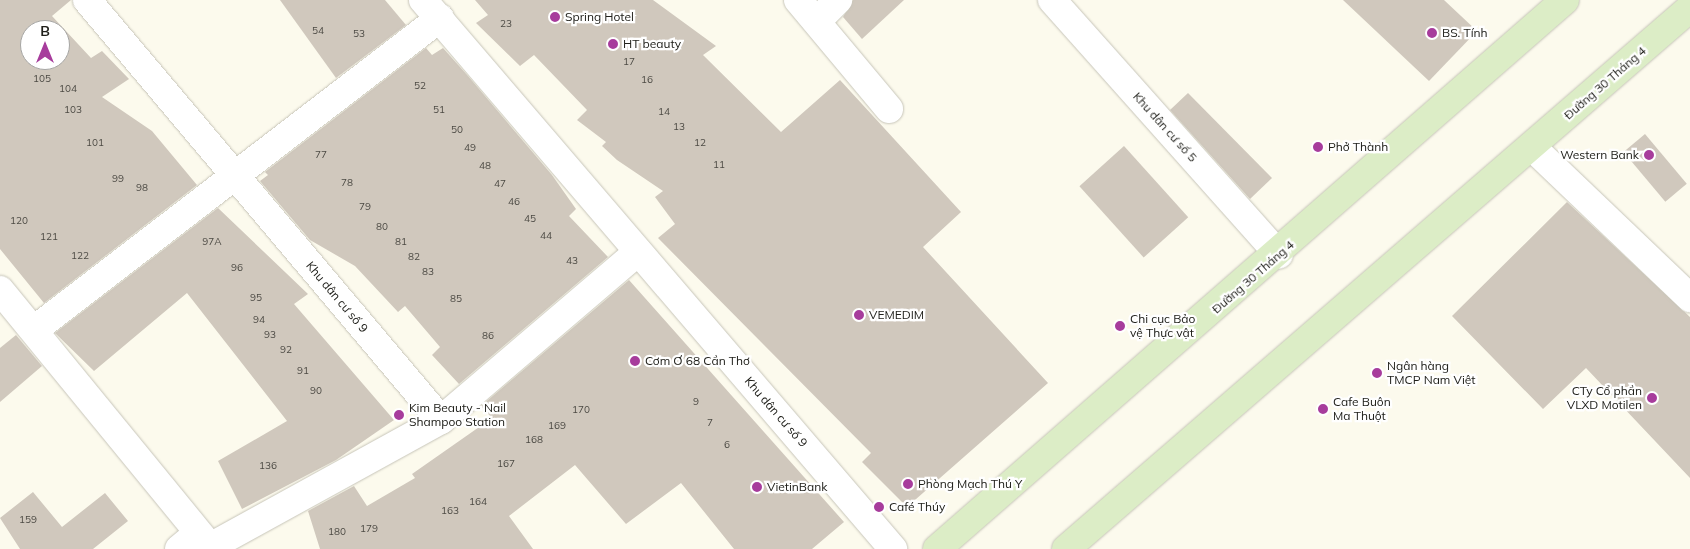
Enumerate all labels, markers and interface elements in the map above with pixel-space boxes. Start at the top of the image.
place label: Spring Hotel [565,10,634,24]
marker: Spring Hotel [549,11,561,23]
house number: 23 [500,18,512,30]
north arrow [20,20,70,70]
text: B [40,22,50,40]
house number: 54 [312,25,324,37]
place label: BS. Tính [1442,26,1488,40]
marker: BS. Tính [1426,27,1438,39]
house number: 53 [353,28,365,40]
place label: HT beauty [623,37,681,51]
marker: HT beauty [607,38,619,50]
street label: Đường 30 Tháng 4 [1561,44,1649,122]
house number: 17 [623,56,635,68]
house number: 105 [33,73,51,85]
house number: 16 [641,74,653,86]
house number: 52 [414,80,426,92]
house number: 104 [59,83,77,95]
street label: Khu dân cư số 5 [1130,89,1200,165]
house number: 103 [64,104,82,116]
house number: 51 [433,104,445,116]
house number: 14 [658,106,670,118]
house number: 13 [673,121,685,133]
house number: 50 [451,124,463,136]
house number: 101 [86,137,104,149]
house number: 12 [694,137,706,149]
place label: Phở Thành [1328,140,1388,154]
marker: Phở Thành [1312,141,1324,153]
house number: 49 [464,142,476,154]
place label: Western Bank [1560,148,1639,162]
house number: 77 [315,149,327,161]
marker: Western Bank [1643,149,1655,161]
house number: 11 [713,159,725,171]
house number: 48 [479,160,491,172]
house number: 99 [112,173,124,185]
house number: 78 [341,177,353,189]
house number: 47 [494,178,506,190]
house number: 98 [136,182,148,194]
house number: 46 [508,196,520,208]
house number: 79 [359,201,371,213]
house number: 45 [524,213,536,225]
house number: 120 [10,215,28,227]
house number: 80 [376,221,388,233]
house number: 44 [540,230,552,242]
house number: 121 [40,231,58,243]
house number: 97A [202,236,222,248]
house number: 81 [395,236,407,248]
street label: Đường 30 Tháng 4 [1209,238,1297,316]
house number: 122 [71,250,89,262]
house number: 82 [408,251,420,263]
house number: 43 [566,255,578,267]
street label: Khu dân cư số 9 [303,259,371,335]
house number: 96 [231,262,243,274]
house number: 83 [422,266,434,278]
house number: 95 [250,292,262,304]
house number: 85 [450,293,462,305]
place label: VEMEDIM [869,308,924,322]
marker: VEMEDIM [853,309,865,321]
place label: Chi cục Bảo vệ Thực vật [1130,312,1195,340]
house number: 94 [253,314,265,326]
marker: Chi cục Bảo vệ Thực vật [1114,320,1126,332]
house number: 93 [264,329,276,341]
house number: 86 [482,330,494,342]
house number: 92 [280,344,292,356]
place label: Cơm Ơ 68 Cần Thơ [645,354,750,368]
marker: Cơm Ơ 68 Cần Thơ [629,355,641,367]
place label: Ngân hàng TMCP Nam Việt [1387,359,1475,387]
house number: 91 [297,365,309,377]
marker: Ngân hàng TMCP Nam Việt [1371,367,1383,379]
street label: Khu dân cư số 9 [742,374,810,450]
place label: CTy Cổ phần VLXD Motilen [1567,384,1642,412]
house number: 90 [310,385,322,397]
marker: CTy Cổ phần VLXD Motilen [1646,392,1658,404]
place label: Cafe Buôn Ma Thuột [1333,395,1391,423]
house number: 9 [693,396,699,408]
place label: Kim Beauty - Nail Shampoo Station [409,401,506,429]
marker: Cafe Buôn Ma Thuột [1317,403,1329,415]
house number: 170 [572,404,590,416]
marker: Kim Beauty - Nail Shampoo Station [393,409,405,421]
house number: 7 [707,417,713,429]
house number: 169 [548,420,566,432]
house number: 168 [525,434,543,446]
house number: 6 [724,439,730,451]
house number: 167 [497,458,515,470]
house number: 136 [259,460,277,472]
place label: Phòng Mạch Thú Y [918,477,1022,491]
marker: Phòng Mạch Thú Y [902,478,914,490]
place label: VietinBank [767,480,827,494]
marker: VietinBank [751,481,763,493]
house number: 164 [469,496,487,508]
place label: Café Thúy [889,500,945,514]
marker: Café Thúy [873,501,885,513]
house number: 163 [441,505,459,517]
house number: 159 [19,514,37,526]
house number: 179 [360,523,378,535]
house number: 180 [328,526,346,538]

